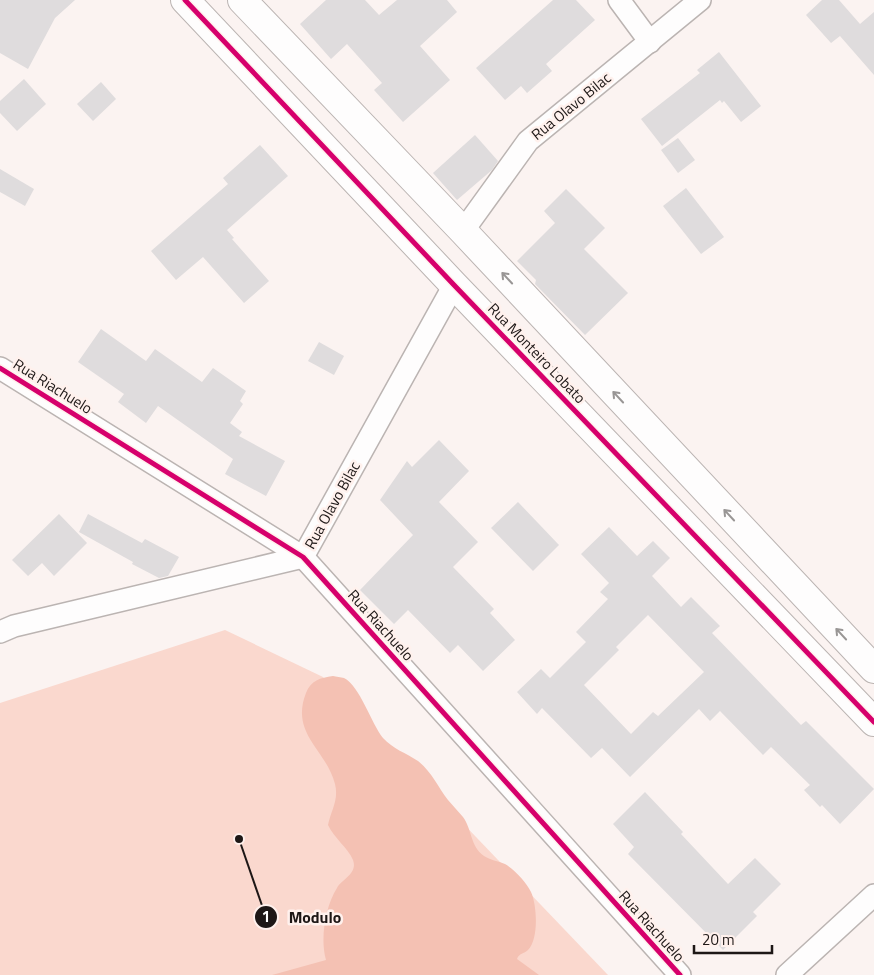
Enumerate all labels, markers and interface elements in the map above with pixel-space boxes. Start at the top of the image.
street label: Rua Olavo Bilac [526,66,616,146]
one-way arrow [501,272,513,285]
street label: Rua Monteiro Lobato [483,297,591,409]
street label: Rua Riachuelo [9,353,97,420]
one-way arrow [612,390,624,403]
street label: Rua Olavo Bilac [298,457,366,553]
one-way arrow [723,509,735,522]
street label: Rua Riachuelo [342,584,420,666]
one-way arrow [835,627,847,640]
street label: Rua Riachuelo [613,885,691,967]
callout: Modulo [254,902,351,933]
text: 1 [262,905,270,928]
text: Modulo [289,905,341,929]
scale bar [694,922,772,954]
text: 20 m [702,928,735,951]

